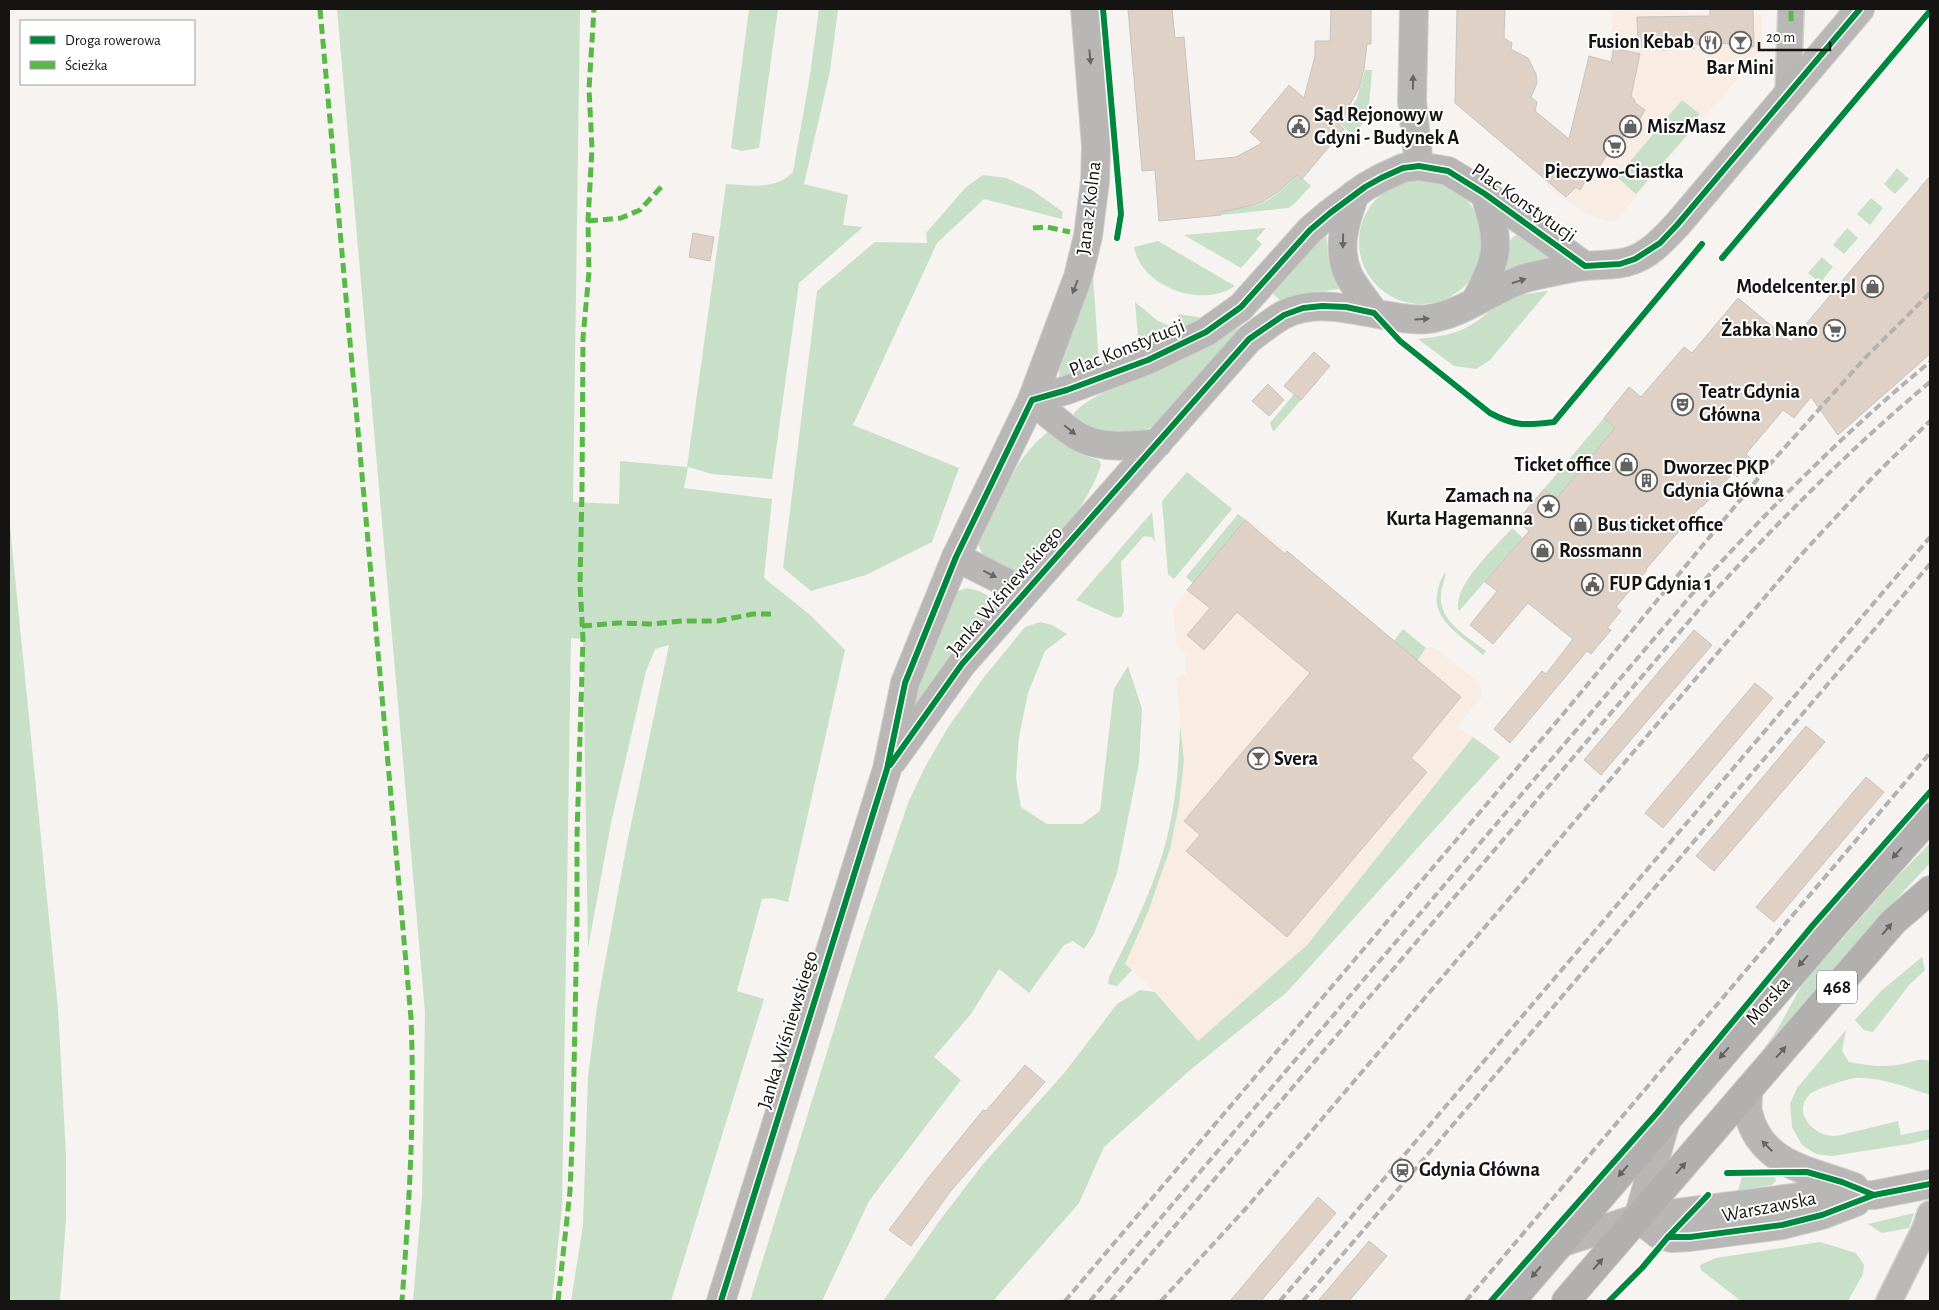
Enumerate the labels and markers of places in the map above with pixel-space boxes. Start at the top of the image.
restaurant icon: Fusion Kebab [1698,30,1722,54]
bar icon: Bar Mini [1728,30,1752,54]
place label: Fusion Kebab [1588,32,1694,52]
place label: Bar Mini [1706,58,1774,78]
place label: Sąd Rejonowy w Gdyni - Budynek A [1314,105,1459,148]
public building icon: Sąd Rejonowy w Gdyni - Budynek A [1286,115,1310,139]
shop icon: MiszMasz [1619,115,1643,139]
place label: MiszMasz [1647,117,1726,137]
supermarket icon: Pieczywo-Ciastka [1602,134,1626,158]
place label: Pieczywo-Ciastka [1544,162,1684,182]
shop icon: Modelcenter.pl [1860,275,1884,299]
place label: Modelcenter.pl [1736,277,1856,297]
place label: Żabka Nano [1721,318,1818,340]
supermarket icon: Żabka Nano [1822,318,1846,342]
place label: Teatr Gdynia Główna [1699,382,1800,425]
theatre icon: Teatr Gdynia Główna [1671,392,1695,416]
shop icon: Ticket office [1615,453,1639,477]
place label: Ticket office [1514,455,1611,475]
place label: Dworzec PKP Gdynia Główna [1663,458,1784,501]
building icon: Dworzec PKP Gdynia Główna [1635,468,1659,492]
place label: Zamach na Kurta Hagemanna [1386,486,1533,529]
place icon: Zamach na Kurta Hagemanna [1537,495,1561,519]
shop icon: Bus ticket office [1569,513,1593,537]
place label: Bus ticket office [1597,515,1723,535]
shop icon: Rossmann [1531,539,1555,563]
place label: Rossmann [1559,541,1642,561]
public building icon: FUP Gdynia 1 [1581,572,1605,596]
place label: FUP Gdynia 1 [1609,574,1712,594]
bar icon: Svera [1246,747,1270,771]
place label: Svera [1274,749,1318,769]
station icon: Gdynia Główna [1391,1158,1415,1182]
place label: Gdynia Główna [1419,1160,1540,1180]

